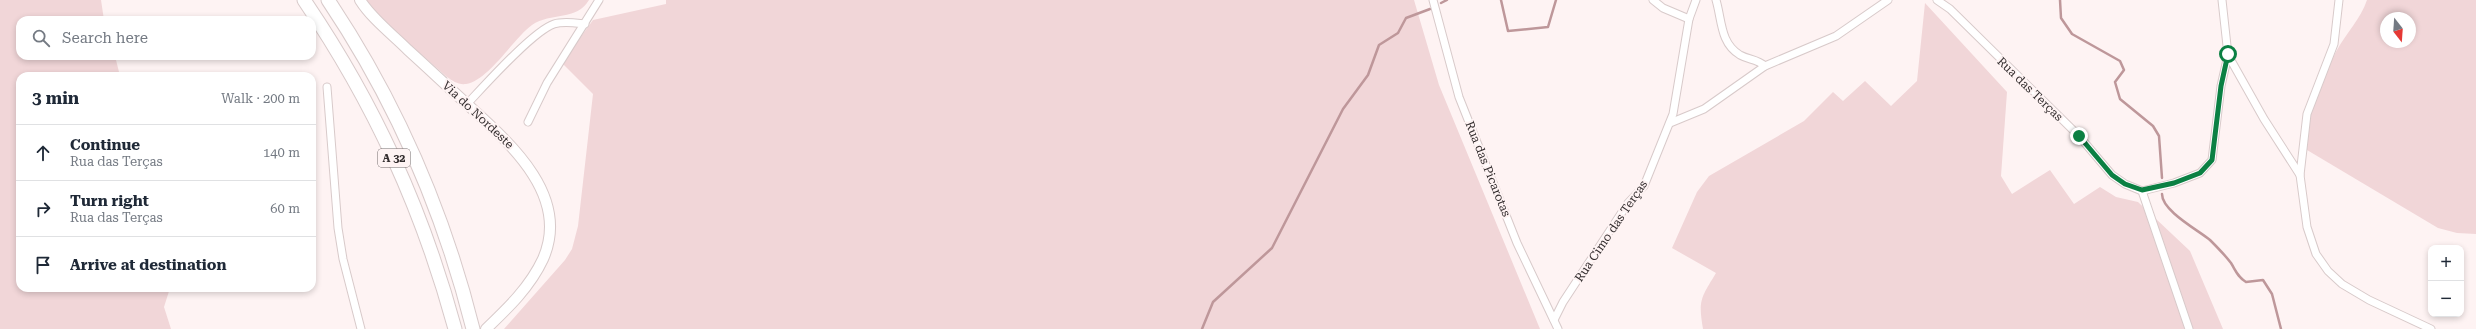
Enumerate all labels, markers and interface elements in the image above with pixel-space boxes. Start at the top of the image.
north arrow [2380,12,2416,48]
search box [16,16,316,60]
icon: search [30,27,52,49]
text: Search here [62,29,148,47]
route start [2219,45,2237,63]
street label: Rua das Terças [1994,54,2066,124]
street label: Via do Nordeste [439,78,517,152]
text: 3 min [32,88,79,108]
text: Walk · 200 m [221,91,300,106]
street label: Rua das Picarotas [1462,119,1514,219]
route end [2070,127,2088,145]
text: Continue [70,136,140,154]
icon: ahead [32,142,54,164]
text: 140 m [263,145,300,160]
road number: A 32 [378,149,410,167]
text: Rua das Terças [70,154,163,169]
street label: Rua Cimo das Terças [1572,177,1650,284]
text: Turn right [70,192,149,210]
icon: right [32,198,54,220]
text: 60 m [270,201,300,216]
text: Rua das Terças [70,210,163,225]
map controls [2428,245,2464,317]
button: + [2428,245,2464,281]
icon: arrive [32,254,54,276]
text: Arrive at destination [70,256,226,274]
button: − [2428,281,2464,317]

